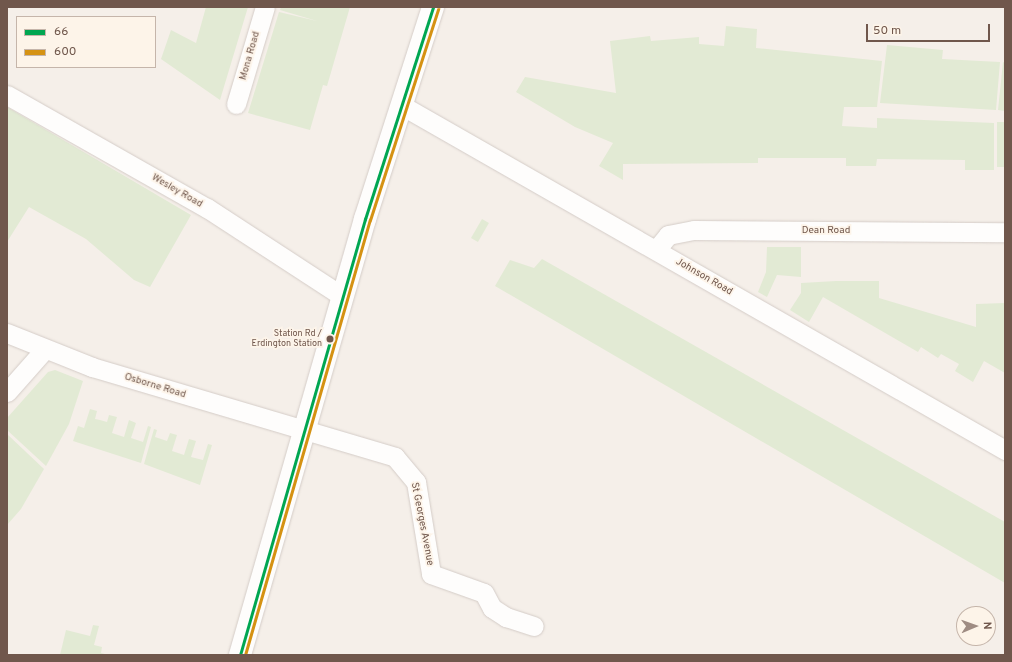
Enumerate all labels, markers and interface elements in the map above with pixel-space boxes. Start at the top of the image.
legend [16,16,156,68]
scale bar [868,16,992,42]
text: 50 m [873,23,901,39]
text: 66 [54,24,68,40]
street label: Mona Road [237,30,263,82]
text: 600 [54,44,76,60]
street label: Wesley Road [149,172,205,210]
street label: Dean Road [802,225,850,237]
street label: Johnson Road [673,256,735,298]
place label: Station Rd / Erdington Station [252,329,322,350]
marker: Station Rd / Erdington Station [325,334,335,344]
street label: Osborne Road [123,371,187,401]
street label: St Georges Avenue [408,481,436,567]
north arrow [956,606,996,646]
text: N [980,621,994,630]

